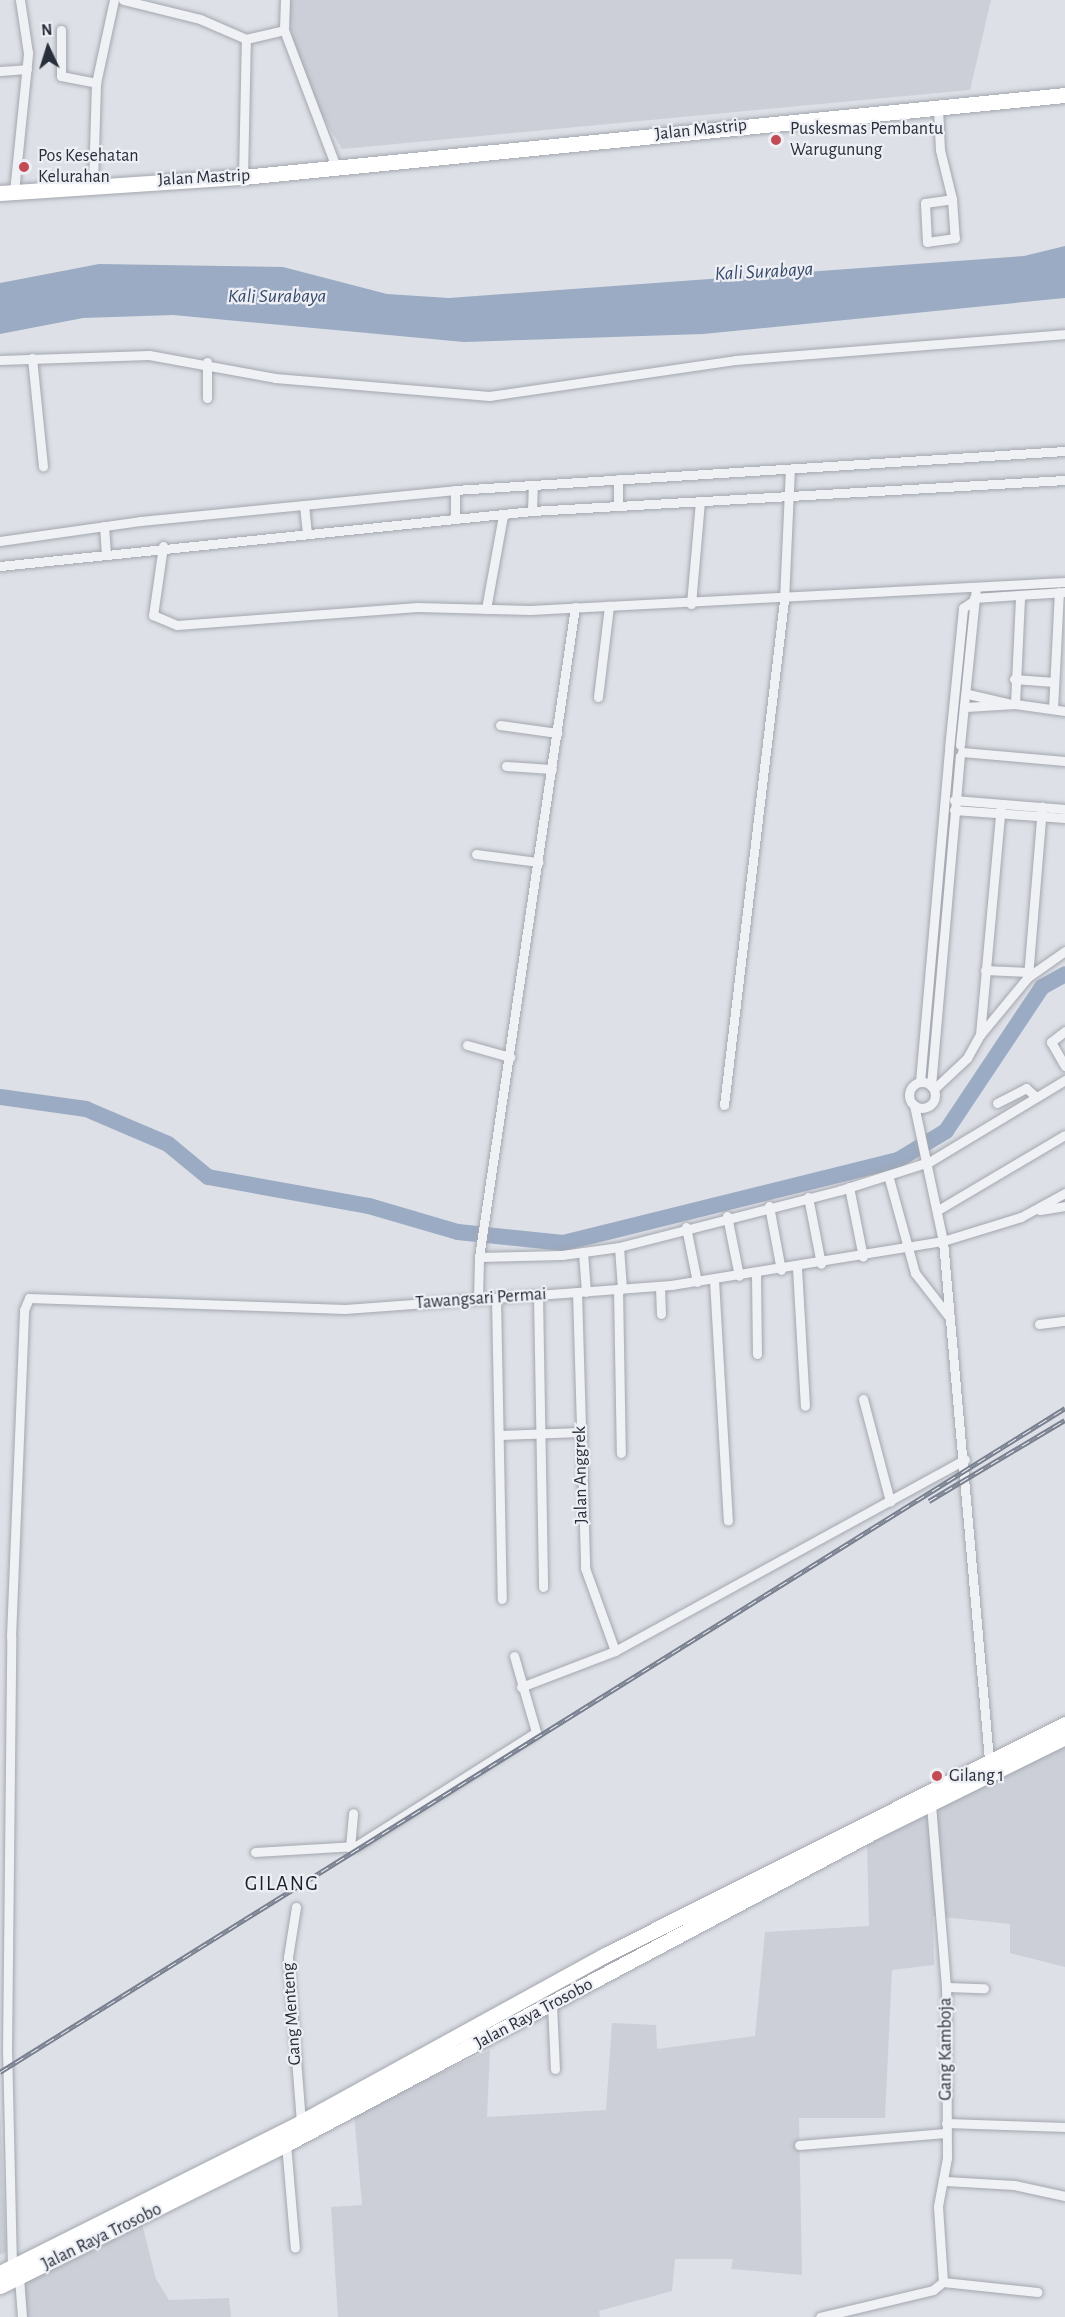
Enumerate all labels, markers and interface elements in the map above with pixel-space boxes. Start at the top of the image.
north arrow [18,18,78,78]
text: N [41,22,53,38]
street label: Jalan Mastrip [654,114,748,146]
place label: Puskesmas Pembantu Warugunung [790,119,943,162]
marker: Puskesmas Pembantu Warugunung [767,131,785,149]
place label: Pos Kesehatan Kelurahan [38,146,139,188]
marker: Pos Kesehatan Kelurahan [15,158,33,176]
street label: Jalan Mastrip [157,165,251,191]
water label: Kali Surabaya [714,257,814,287]
water label: Kali Surabaya [228,284,326,308]
street label: Tawangsari Permai [415,1284,547,1314]
street label: Jalan Anggrek [569,1426,593,1524]
place label: Gilang 1 [949,1765,1004,1787]
marker: Gilang 1 [930,1769,944,1783]
district label: GILANG [245,1871,319,1897]
street label: Gang Menteng [278,1962,306,2066]
street label: Jalan Raya Trosobo [471,1974,597,2054]
street label: Gang Kamboja [935,1997,957,2101]
street label: Jalan Raya Trosobo [39,2199,165,2275]

